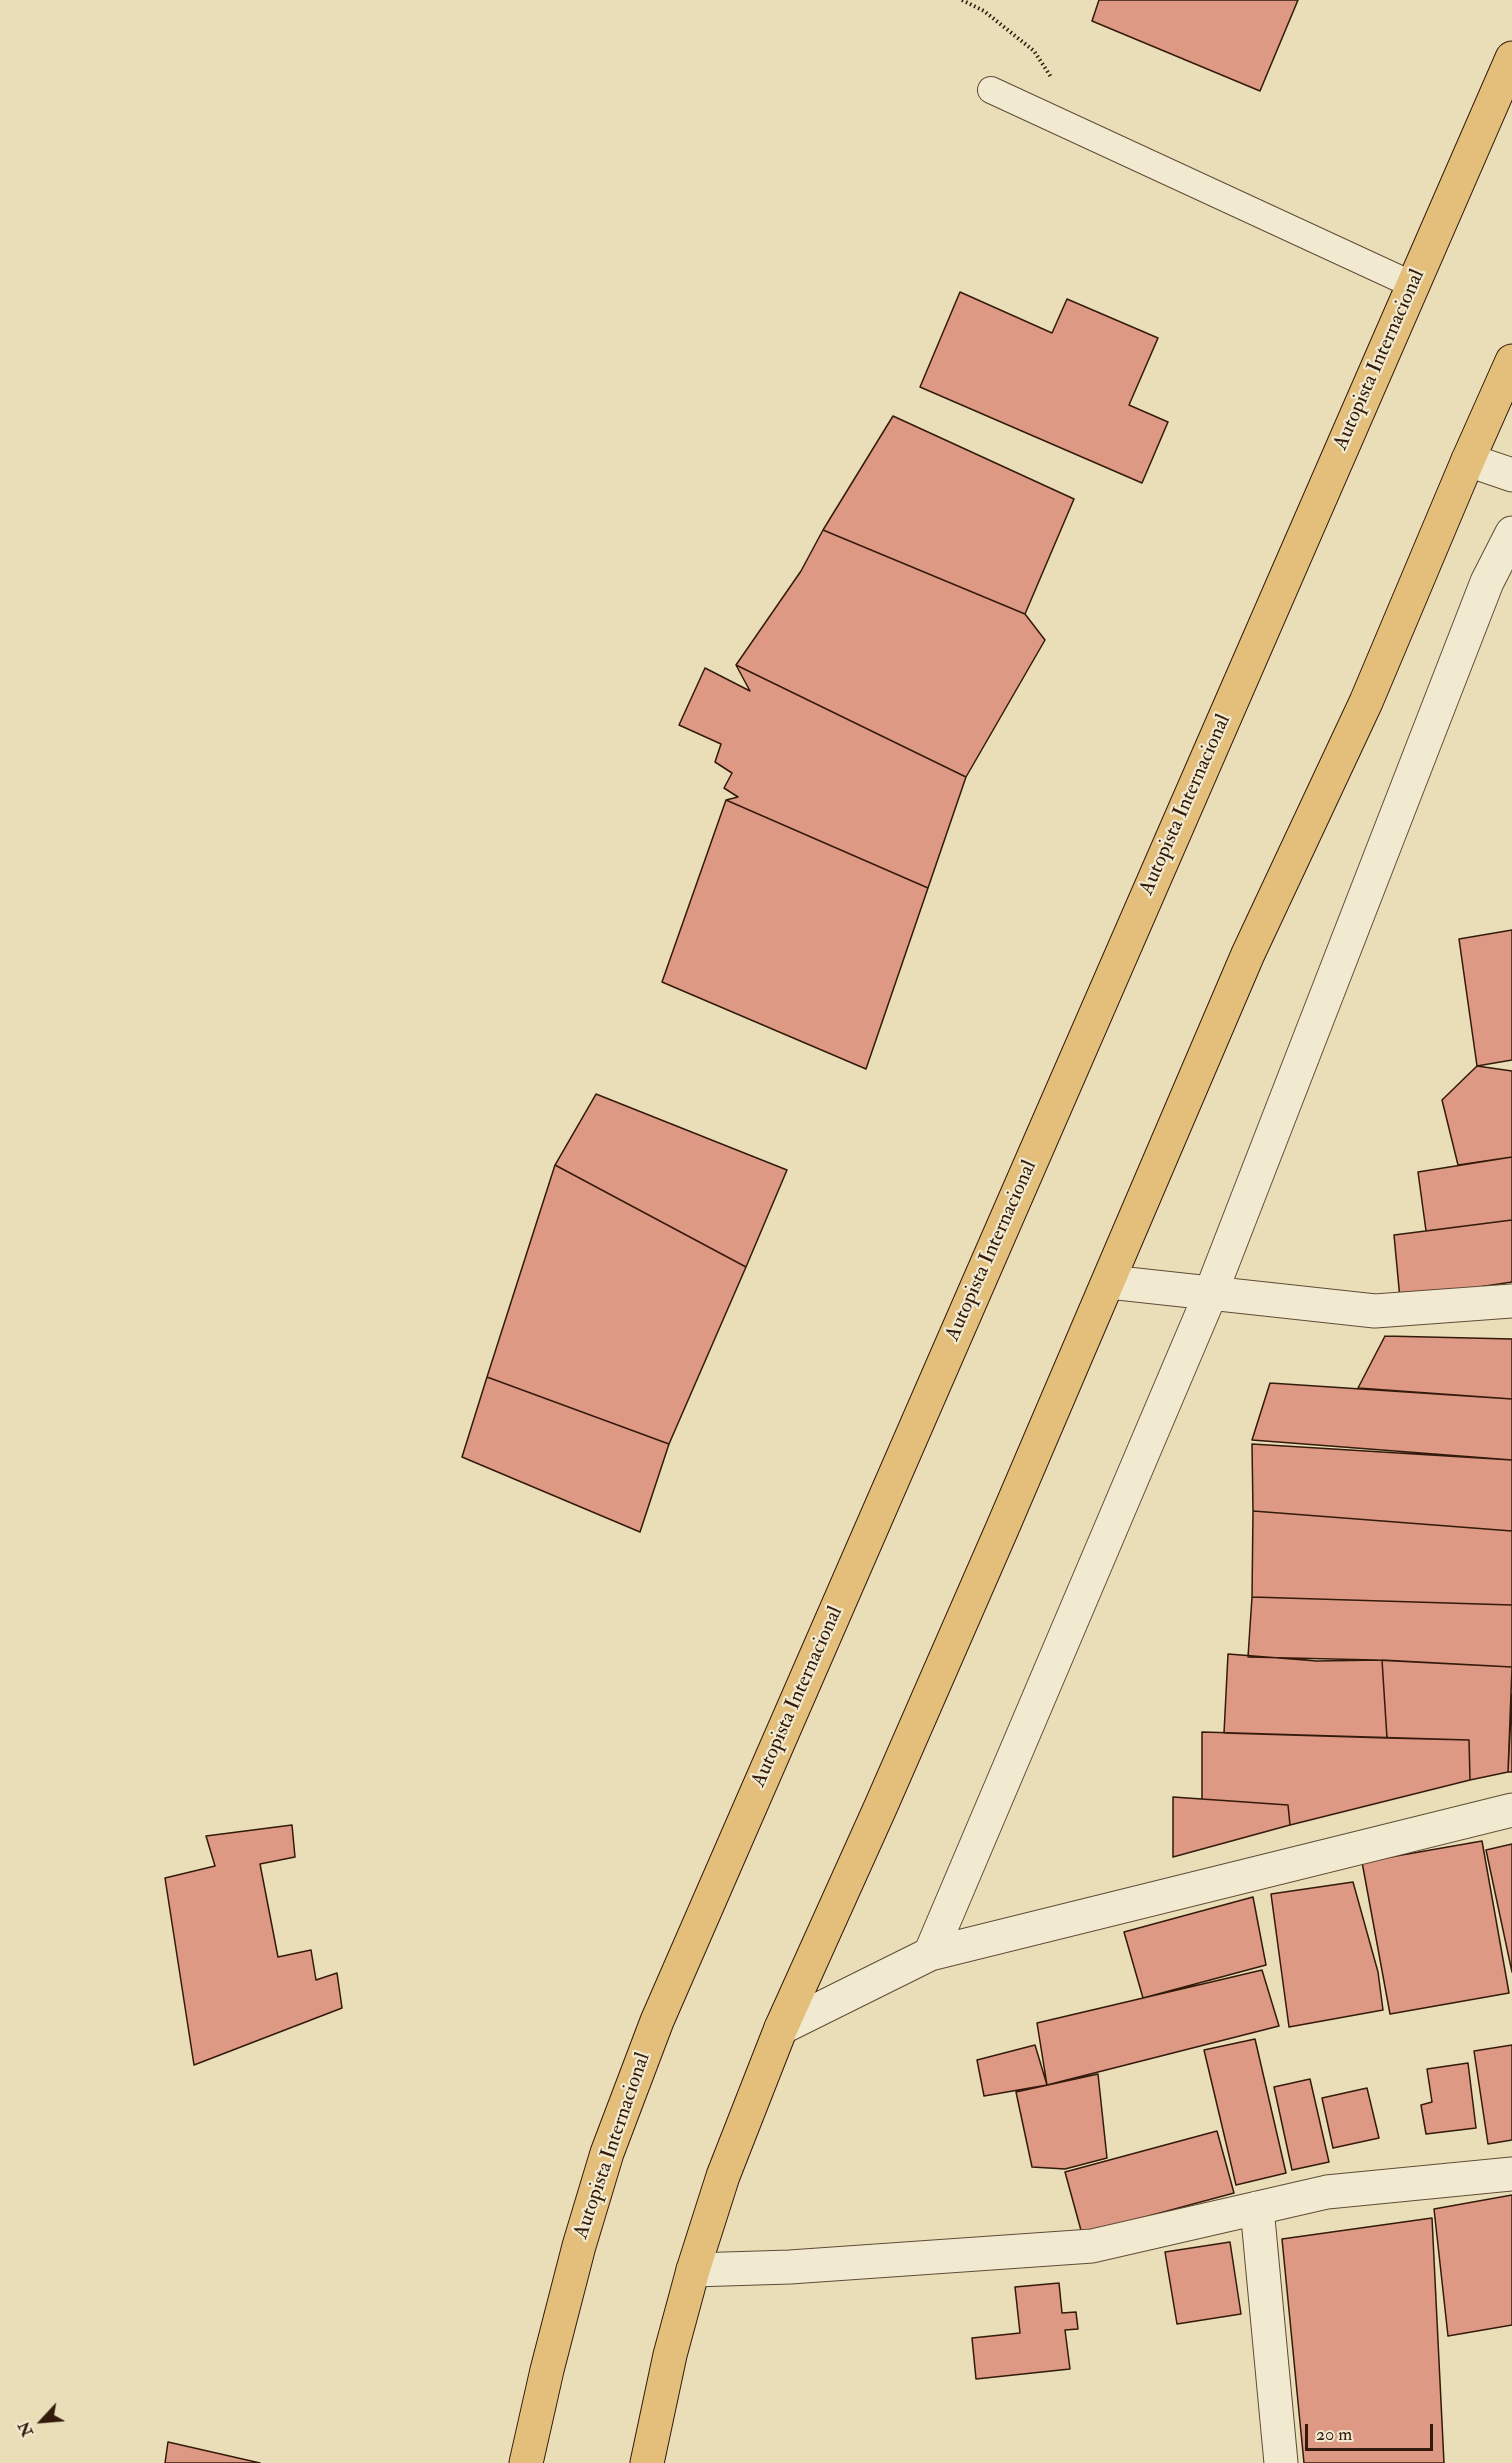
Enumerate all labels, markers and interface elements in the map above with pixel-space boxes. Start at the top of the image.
street label: Autopista Internacional [1329,266,1431,454]
street label: Autopista Internacional [1135,711,1237,899]
street label: Autopista Internacional [941,1157,1043,1345]
street label: Autopista Internacional [747,1603,849,1791]
street label: Autopista Internacional [569,2050,657,2242]
north arrow [12,2391,72,2451]
scale bar [1308,2412,1436,2450]
text: N [14,2418,38,2440]
text: 20 m [1316,2423,1352,2446]

